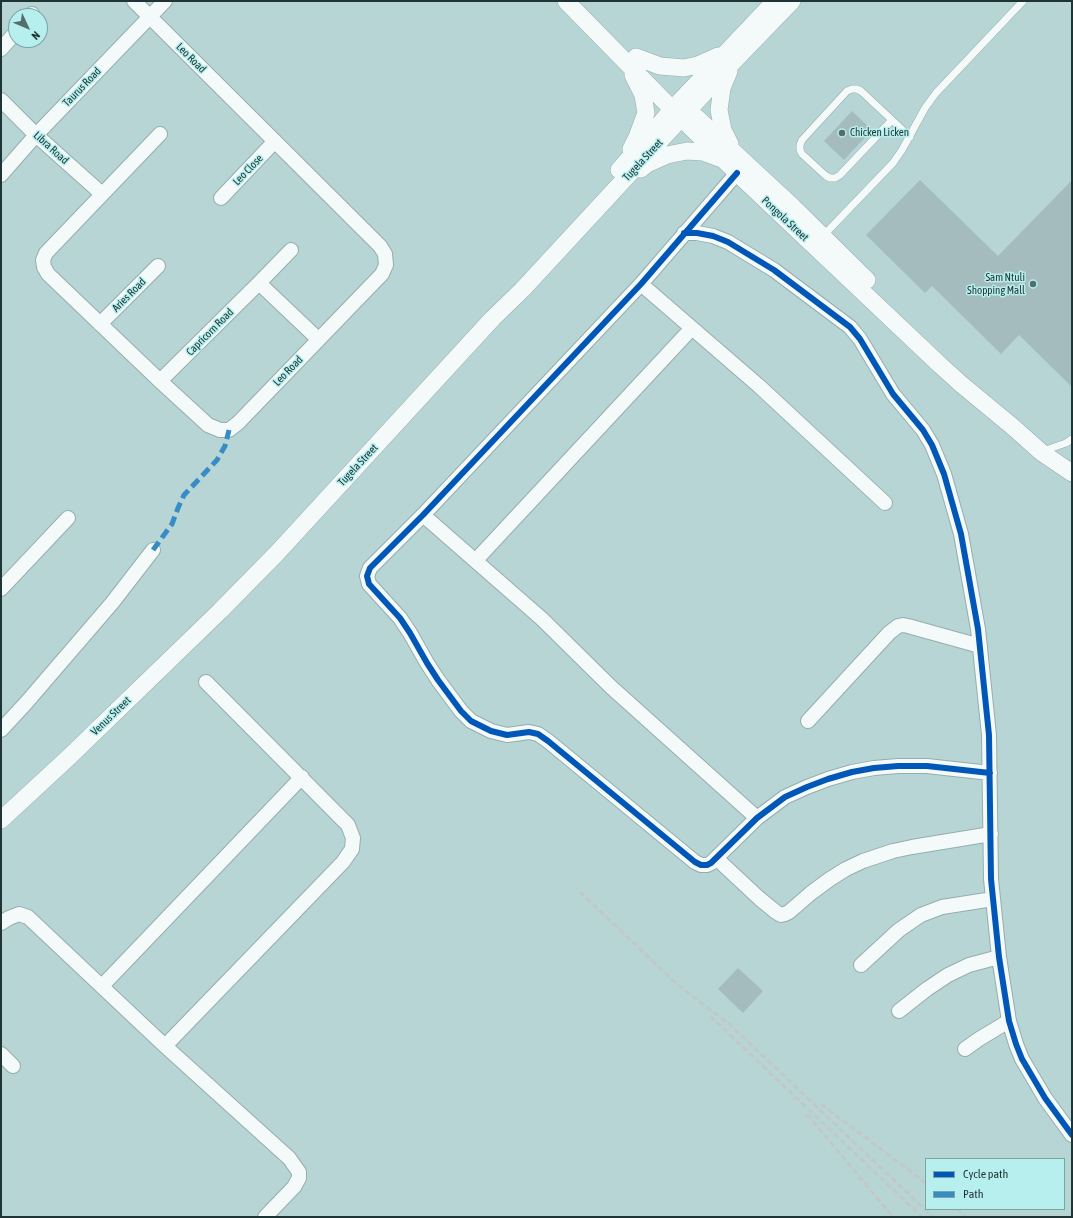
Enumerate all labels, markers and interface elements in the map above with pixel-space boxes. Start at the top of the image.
north arrow [8,8,48,48]
text: N [29,29,42,42]
street label: Leo Road [173,40,209,76]
street label: Taurus Road [60,65,104,109]
place label: Chicken Licken [850,126,909,140]
marker: Chicken Licken [837,128,847,138]
street label: Libra Road [31,129,71,167]
street label: Tugela Street [620,136,666,184]
street label: Leo Close [230,152,266,188]
street label: Pongola Street [759,194,811,244]
place label: Sam Ntuli Shopping Mall [967,271,1025,297]
street label: Aries Road [109,275,149,315]
marker: Sam Ntuli Shopping Mall [1028,279,1038,289]
street label: Capricorn Road [184,306,236,358]
street label: Leo Road [270,353,306,389]
street label: Tugela Street [335,441,381,489]
street label: Venus Street [88,694,134,738]
legend [925,1158,1065,1210]
text: Cycle path [963,1167,1008,1181]
text: Path [963,1187,984,1201]

